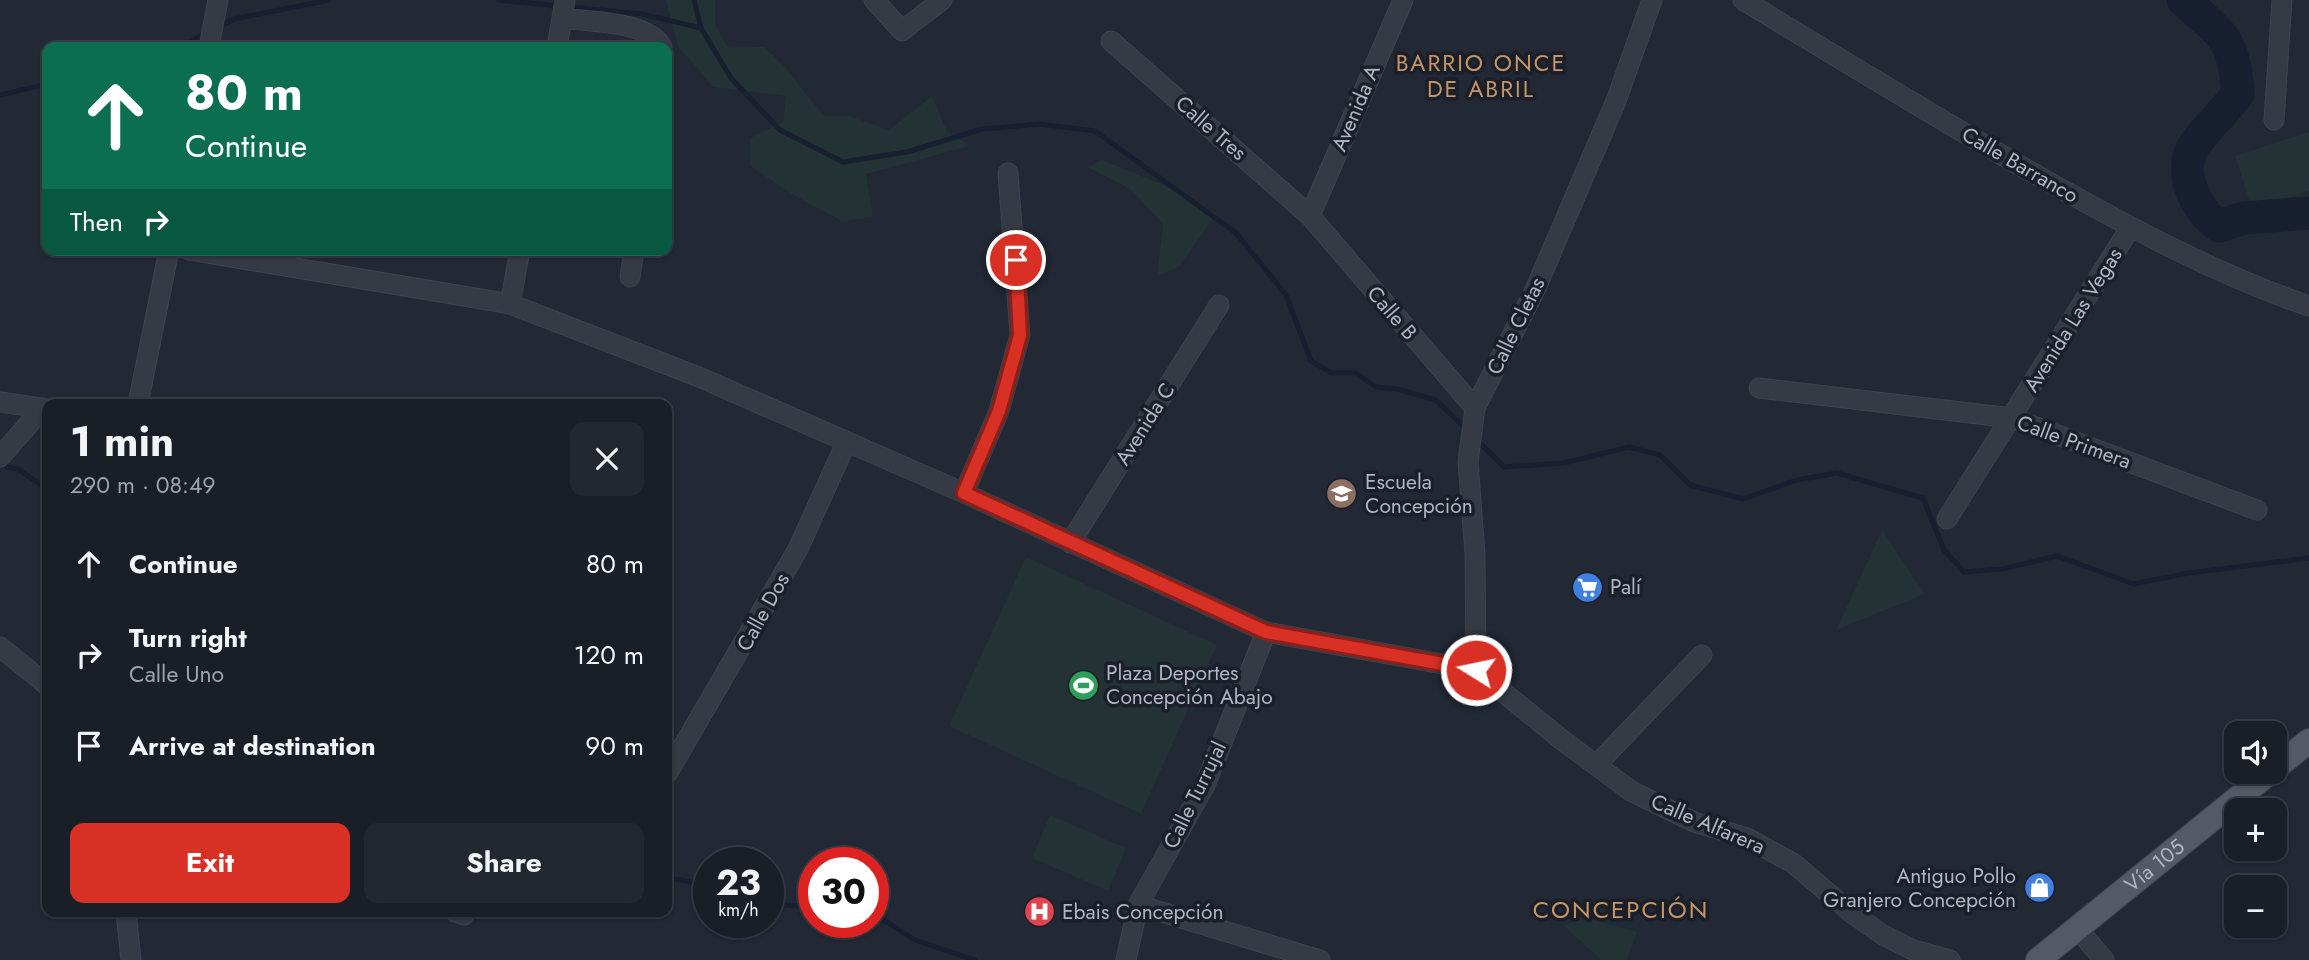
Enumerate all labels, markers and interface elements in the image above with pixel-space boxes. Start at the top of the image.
district label: BARRIO ONCE DE ABRIL [1396,46,1566,106]
text: 80 m [185,58,303,128]
street label: Avenida A [1324,60,1388,156]
icon: ahead [70,70,161,161]
street label: Calle Tres [1169,89,1253,167]
street label: Calle Barranco [1956,119,2084,211]
text: Continue [185,123,307,169]
text: Then [70,203,123,241]
icon: right [137,203,175,241]
pin [986,230,1046,290]
icon: arrive [997,241,1035,279]
street label: Avenida Las Vegas [2016,242,2130,398]
street label: Calle Cletas [1480,272,1552,380]
street label: Calle B [1360,279,1424,347]
street label: Avenida C [1108,377,1182,471]
street label: Calle Primera [2013,407,2135,477]
text: 1 min [70,411,174,472]
button: close [570,422,644,496]
place label: Escuela Concepción [1365,467,1473,521]
text: 290 m · 08:49 [70,468,216,502]
school or university icon: Escuela Concepción [1325,477,1359,511]
icon: ahead [70,545,108,583]
text: Continue [129,545,238,583]
text: 80 m [586,545,644,583]
street label: Calle Dos [729,567,797,657]
supermarket icon: Palí [1570,570,1604,604]
place label: Palí [1610,572,1643,602]
text: Turn right [129,619,247,657]
position arrow [1439,633,1513,707]
icon: right [70,636,108,674]
text: 120 m [574,636,644,674]
text: Calle Uno [129,657,224,691]
place label: Plaza Deportes Concepción Abajo [1106,658,1273,712]
sports icon: Plaza Deportes Concepción Abajo [1066,668,1100,702]
map controls [2224,721,2287,938]
button: sound [2224,721,2287,784]
icon: arrive [70,727,108,765]
text: Arrive at destination [129,727,376,765]
text: 90 m [585,727,644,765]
street label: Calle Turrujal [1156,736,1234,854]
street label: Calle Alfarera [1646,787,1770,861]
button: + [2224,798,2287,861]
button: Exit [70,823,350,903]
button: Share [364,823,644,903]
street label: Vía 105 [2118,832,2191,899]
speed limit sign: 30 [798,847,889,938]
text: 23 [716,858,761,908]
place label: Antiguo Pollo Granjero Concepción [1823,861,2016,915]
shop icon: Antiguo Pollo Granjero Concepción [2022,871,2056,905]
button: − [2224,875,2287,938]
district label: CONCEPCIÓN [1533,892,1709,927]
hospital icon: Ebais Concepción [1022,895,1056,929]
text: km/h [718,897,759,923]
place label: Ebais Concepción [1062,897,1224,927]

